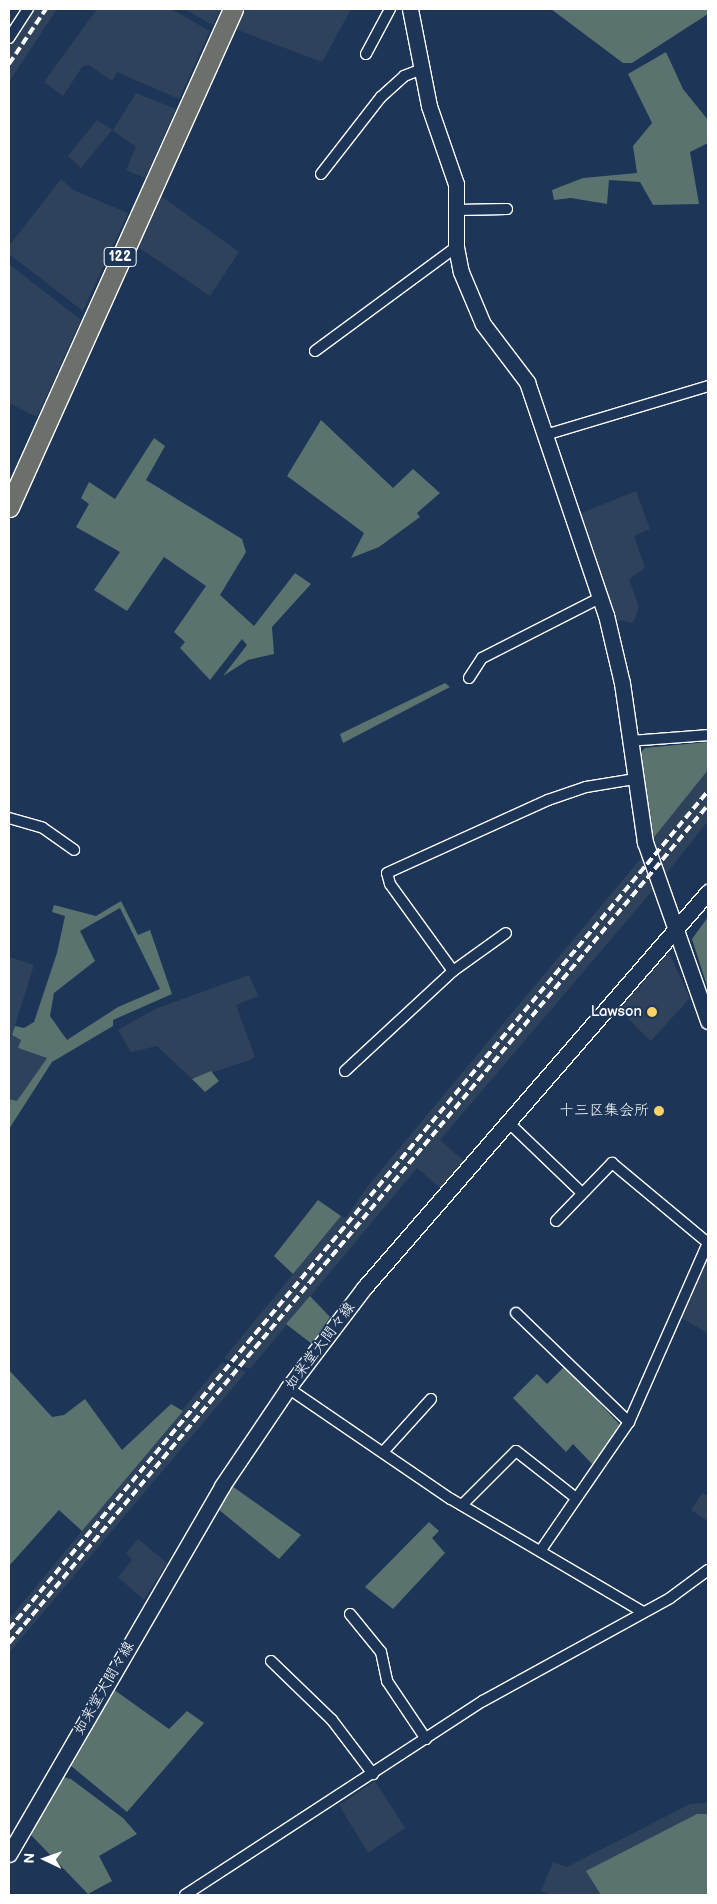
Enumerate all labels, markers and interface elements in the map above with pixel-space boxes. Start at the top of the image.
road number: 122 [102,246,138,268]
place label: Lawson [591,1003,642,1021]
marker: Lawson [646,1006,658,1018]
place label: 十三区集会所 [559,1102,649,1120]
marker: 十三区集会所 [653,1105,665,1117]
street label: 如来堂大間々線 [281,1299,359,1393]
street label: 如来堂大間々線 [70,1638,138,1738]
north arrow [20,1834,70,1884]
text: N [21,1853,38,1864]

